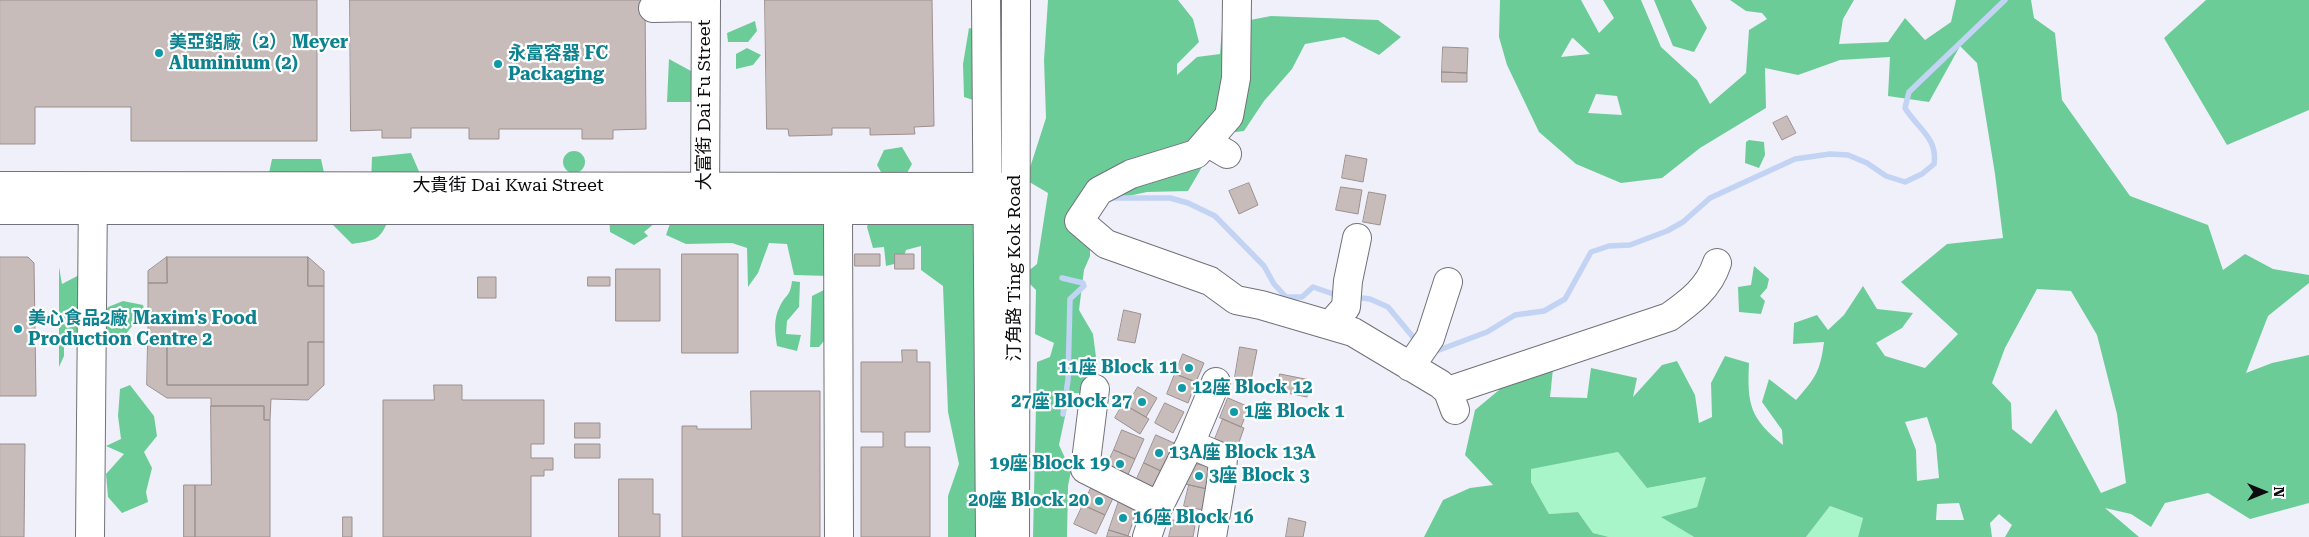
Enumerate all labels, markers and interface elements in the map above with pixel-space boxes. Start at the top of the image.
street label: 大富街 Dai Fu Street [694,20,716,190]
place label: 美亞鋁廠（2） Meyer Aluminium (2) [169,32,348,74]
place label: 永富容器 FC Packaging [508,43,608,86]
marker: 美亞鋁廠（2） Meyer Aluminium (2) [153,47,165,59]
marker: 永富容器 FC Packaging [492,58,504,70]
street label: 大貴街 Dai Kwai Street [412,175,604,197]
street label: 汀角路 Ting Kok Road [1004,175,1026,361]
place label: 美心食品2廠 Maxim's Food Production Centre 2 [28,308,257,350]
marker: 美心食品2廠 Maxim's Food Production Centre 2 [12,323,24,335]
place label: 11座 Block 11 [1058,357,1179,379]
marker: 11座 Block 11 [1183,362,1195,374]
place label: 12座 Block 12 [1192,377,1313,399]
marker: 12座 Block 12 [1176,382,1188,394]
place label: 27座 Block 27 [1011,391,1132,413]
marker: 27座 Block 27 [1136,396,1148,408]
place label: 1座 Block 1 [1244,401,1345,423]
marker: 1座 Block 1 [1228,406,1240,418]
place label: 13A座 Block 13A [1169,442,1316,464]
marker: 13A座 Block 13A [1153,447,1165,459]
place label: 19座 Block 19 [989,453,1110,475]
marker: 19座 Block 19 [1114,458,1126,470]
place label: 3座 Block 3 [1209,465,1310,487]
north arrow [2239,467,2289,517]
marker: 3座 Block 3 [1193,470,1205,482]
text: N [2271,487,2287,497]
place label: 20座 Block 20 [968,490,1089,512]
marker: 20座 Block 20 [1093,495,1105,507]
place label: 16座 Block 16 [1133,507,1254,529]
marker: 16座 Block 16 [1117,512,1129,524]

